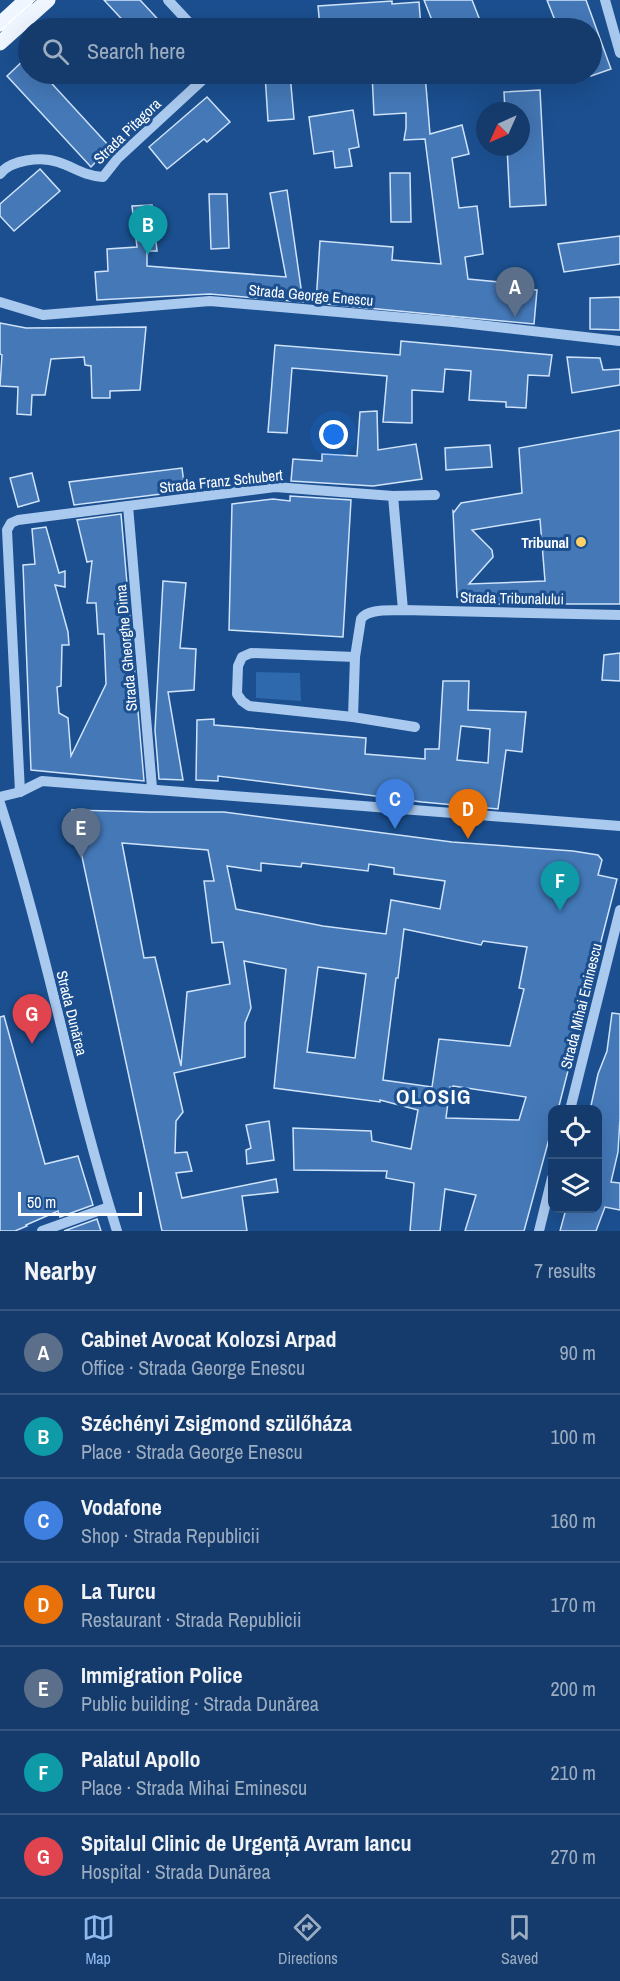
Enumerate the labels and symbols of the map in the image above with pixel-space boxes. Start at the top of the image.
street label: Strada Pitagora [89,93,165,168]
north arrow [476,102,530,156]
pin: B [128,206,168,255]
pin: A [496,268,534,317]
street label: Strada George Enescu [248,279,374,311]
your location [319,420,348,449]
street label: Strada Franz Schubert [158,464,284,498]
place label: Tribunal [521,532,569,553]
marker: Tribunal [574,535,588,549]
street label: Strada Gheorghe Dima [110,584,142,712]
street label: Strada Tribunalului [460,587,564,609]
pin: C [376,780,414,829]
pin: D [448,790,488,839]
pin: E [62,808,100,858]
pin: F [540,862,580,911]
street label: Strada Mihai Eminescu [555,941,607,1071]
street label: Strada Dunărea [51,968,93,1058]
pin: G [12,994,51,1044]
district label: OLOSIG [396,1082,472,1111]
scale bar [18,1189,142,1216]

